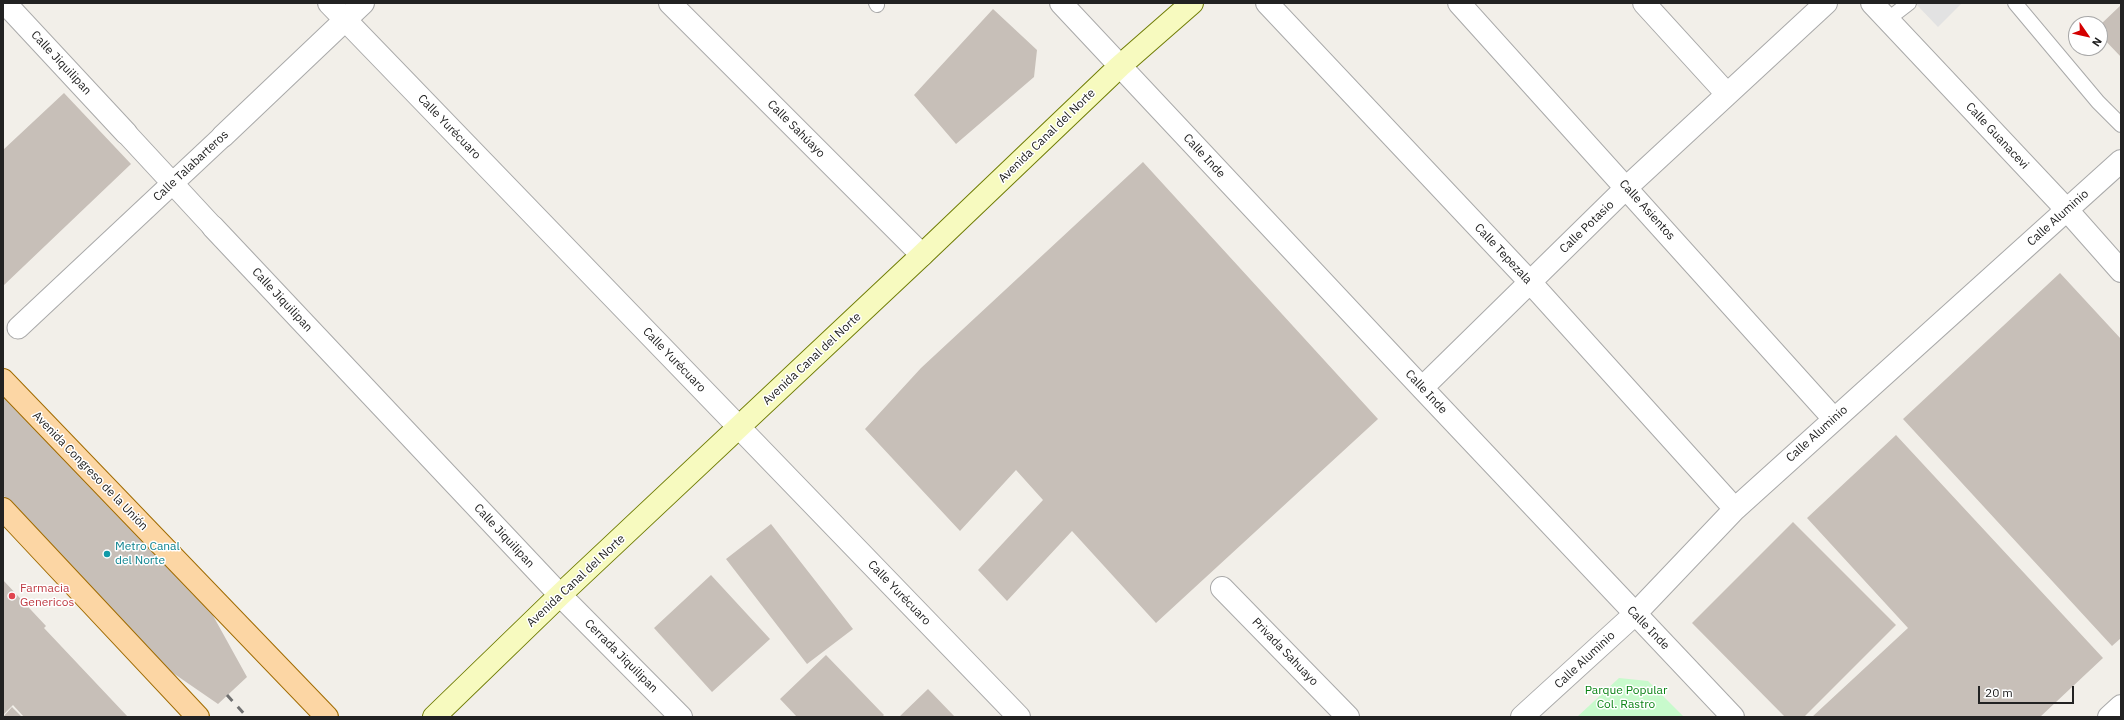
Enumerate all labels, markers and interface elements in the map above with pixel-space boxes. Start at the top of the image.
north arrow [2068,16,2108,56]
street label: Calle Jiquilipan [28,28,94,98]
text: N [2089,35,2105,49]
street label: Avenida Canal del Norte [996,86,1098,186]
street label: Calle Yurécuaro [414,92,484,162]
street label: Calle Sahúayo [764,97,828,161]
street label: Calle Guanacevi [1962,100,2032,172]
street label: Calle Talabarteros [150,128,232,204]
street label: Calle Inde [1180,131,1228,181]
street label: Calle Asientos [1616,177,1678,243]
street label: Calle Aluminio [2024,187,2092,249]
street label: Calle Potasio [1557,198,1617,256]
street label: Calle Tepezala [1471,221,1535,287]
street label: Calle Jiquilipan [249,265,315,335]
street label: Avenida Canal del Norte [760,310,864,408]
street label: Calle Yurécuaro [639,325,709,395]
street label: Calle Inde [1402,367,1450,417]
street label: Calle Aluminio [1783,403,1851,465]
street label: Avenida Congreso de la Unión [29,408,151,534]
street label: Calle Jiquilipan [471,501,537,571]
street label: Avenida Canal del Norte [524,532,628,630]
place label: Metro Canal del Norte [115,540,180,568]
marker: Metro Canal del Norte [102,549,112,559]
street label: Calle Yurécuaro [864,558,934,628]
place label: Farmacia Genericos [20,582,74,610]
marker: Farmacia Genericos [7,591,17,601]
street label: Calle Inde [1624,603,1672,653]
street label: Privada Sahuayo [1249,615,1321,689]
street label: Cerrada Jiquilipan [581,616,661,696]
street label: Calle Aluminio [1552,628,1618,692]
scale bar [1980,678,2076,704]
park label: Parque Popular Col. Rastro [1585,684,1667,712]
text: 20 m [1985,685,2013,700]

